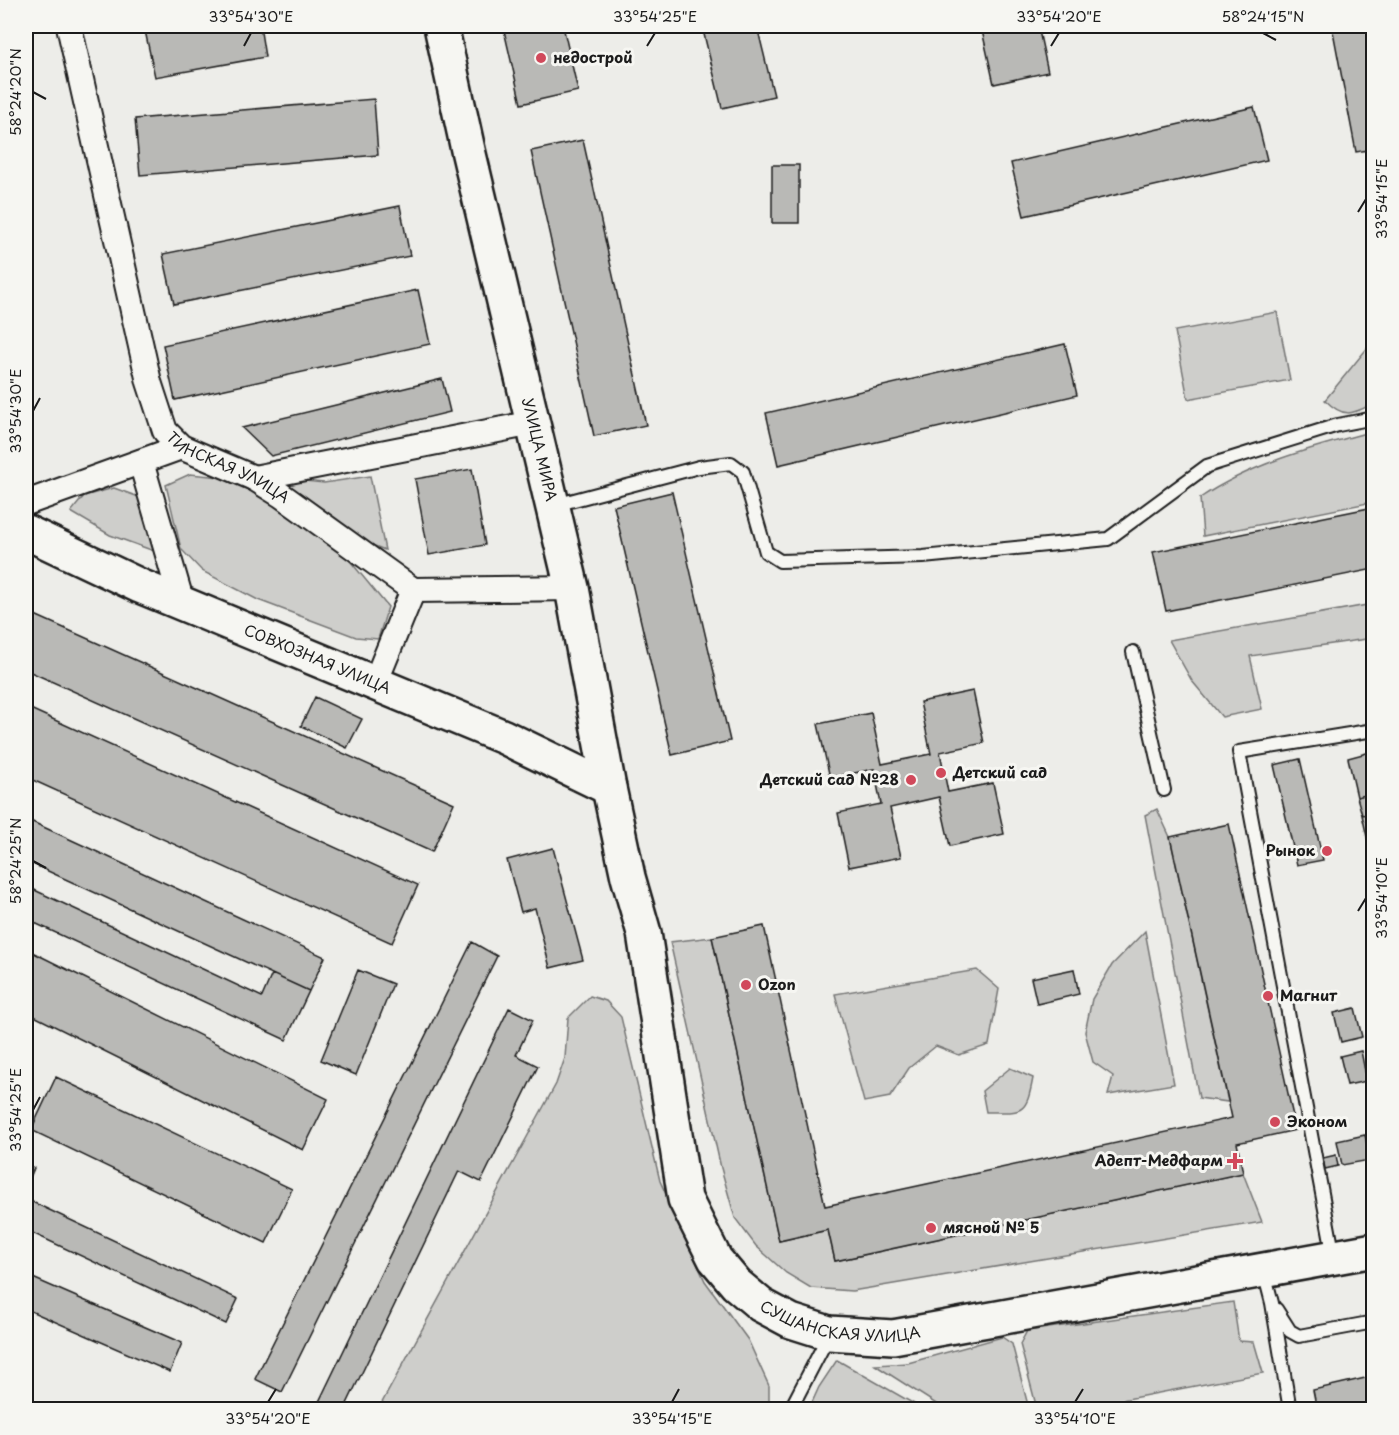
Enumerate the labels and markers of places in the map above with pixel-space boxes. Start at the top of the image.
place label: недострой [553,45,633,68]
marker: недострой [534,51,548,65]
place label: Детский сад [952,760,1047,783]
marker: Детский сад [934,766,948,780]
place label: Детский сад №28 [759,767,899,790]
marker: Детский сад №28 [904,773,918,787]
place label: Рынок [1266,838,1315,861]
marker: Рынок [1320,844,1334,858]
place label: Ozon [758,972,796,995]
marker: Ozon [739,978,753,992]
place label: Магнит [1280,983,1338,1006]
marker: Магнит [1261,989,1275,1003]
place label: Эконом [1287,1109,1347,1132]
marker: Эконом [1268,1115,1282,1129]
place label: Адепт-Медфарм [1094,1148,1223,1171]
marker: Адепт-Медфарм [1228,1154,1242,1168]
place label: мясной № 5 [943,1215,1039,1238]
marker: мясной № 5 [924,1221,938,1235]

